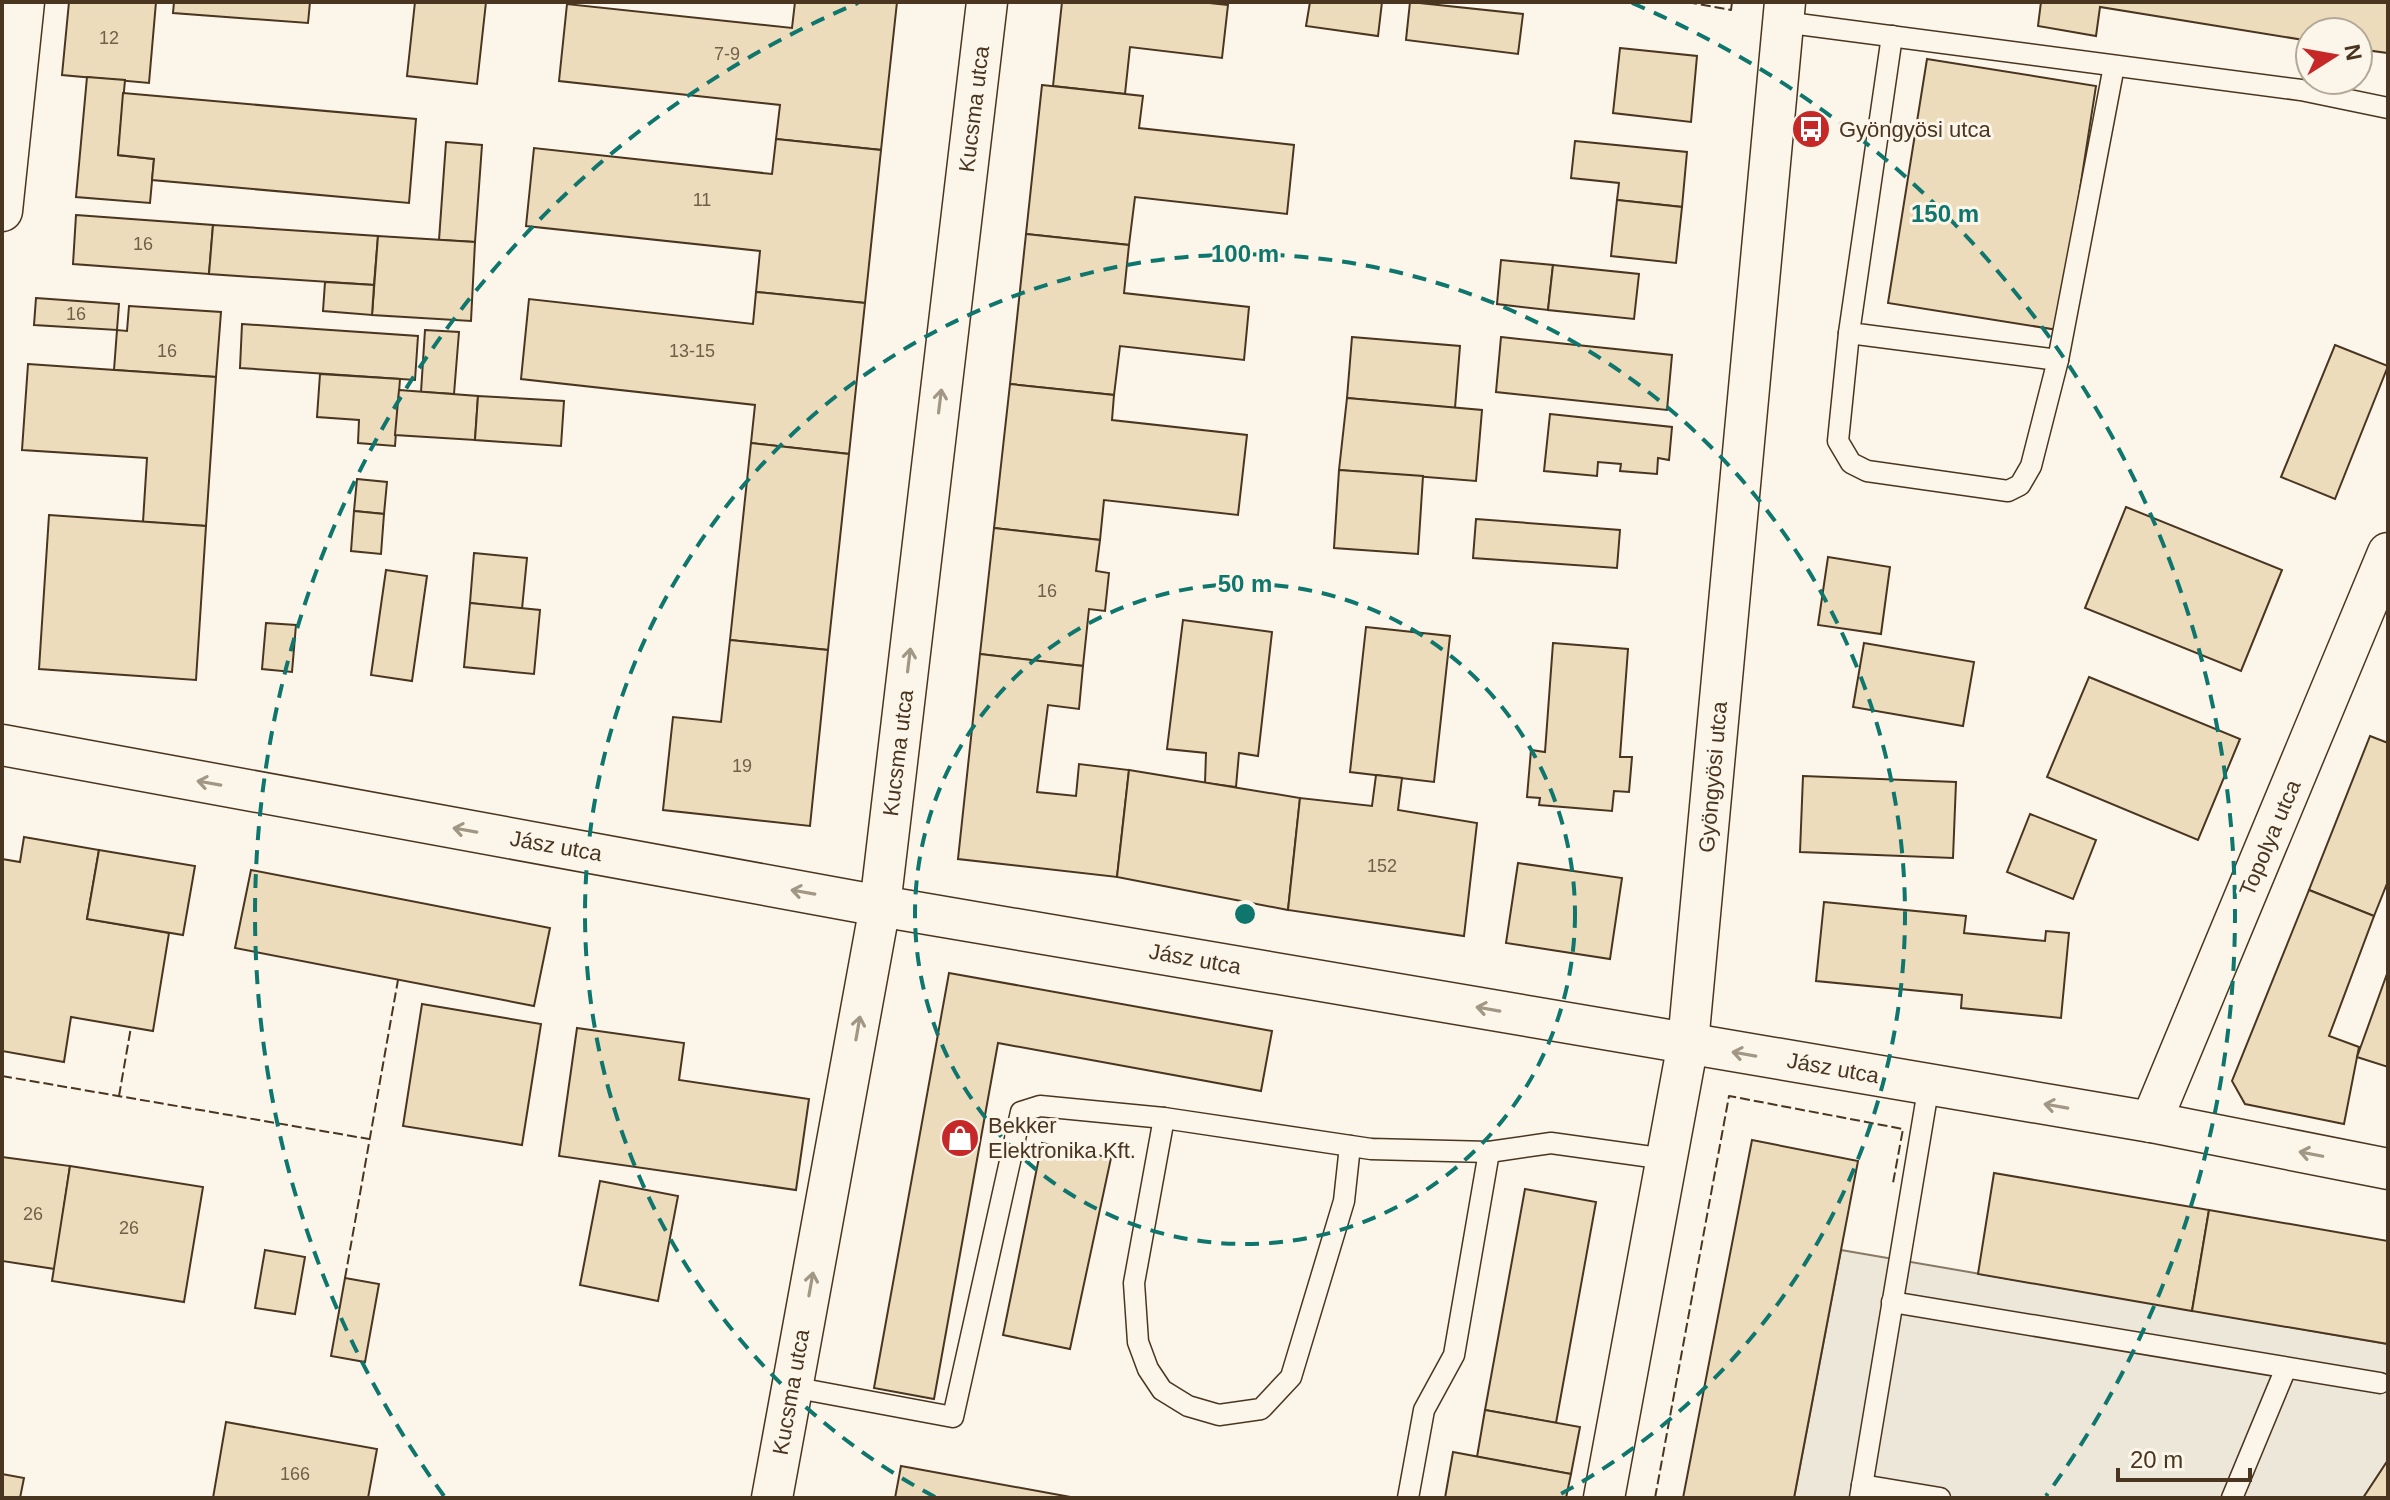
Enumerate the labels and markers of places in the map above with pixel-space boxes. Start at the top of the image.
bus stop icon: Gyöngyösi utca [1790,108,1832,150]
place label: Gyöngyösi utca [1839,117,1991,142]
centre of rings [1231,900,1259,928]
place label: Bekker Elektronika Kft. [988,1113,1136,1163]
shop icon: Bekker Elektronika Kft. [939,1117,981,1159]

